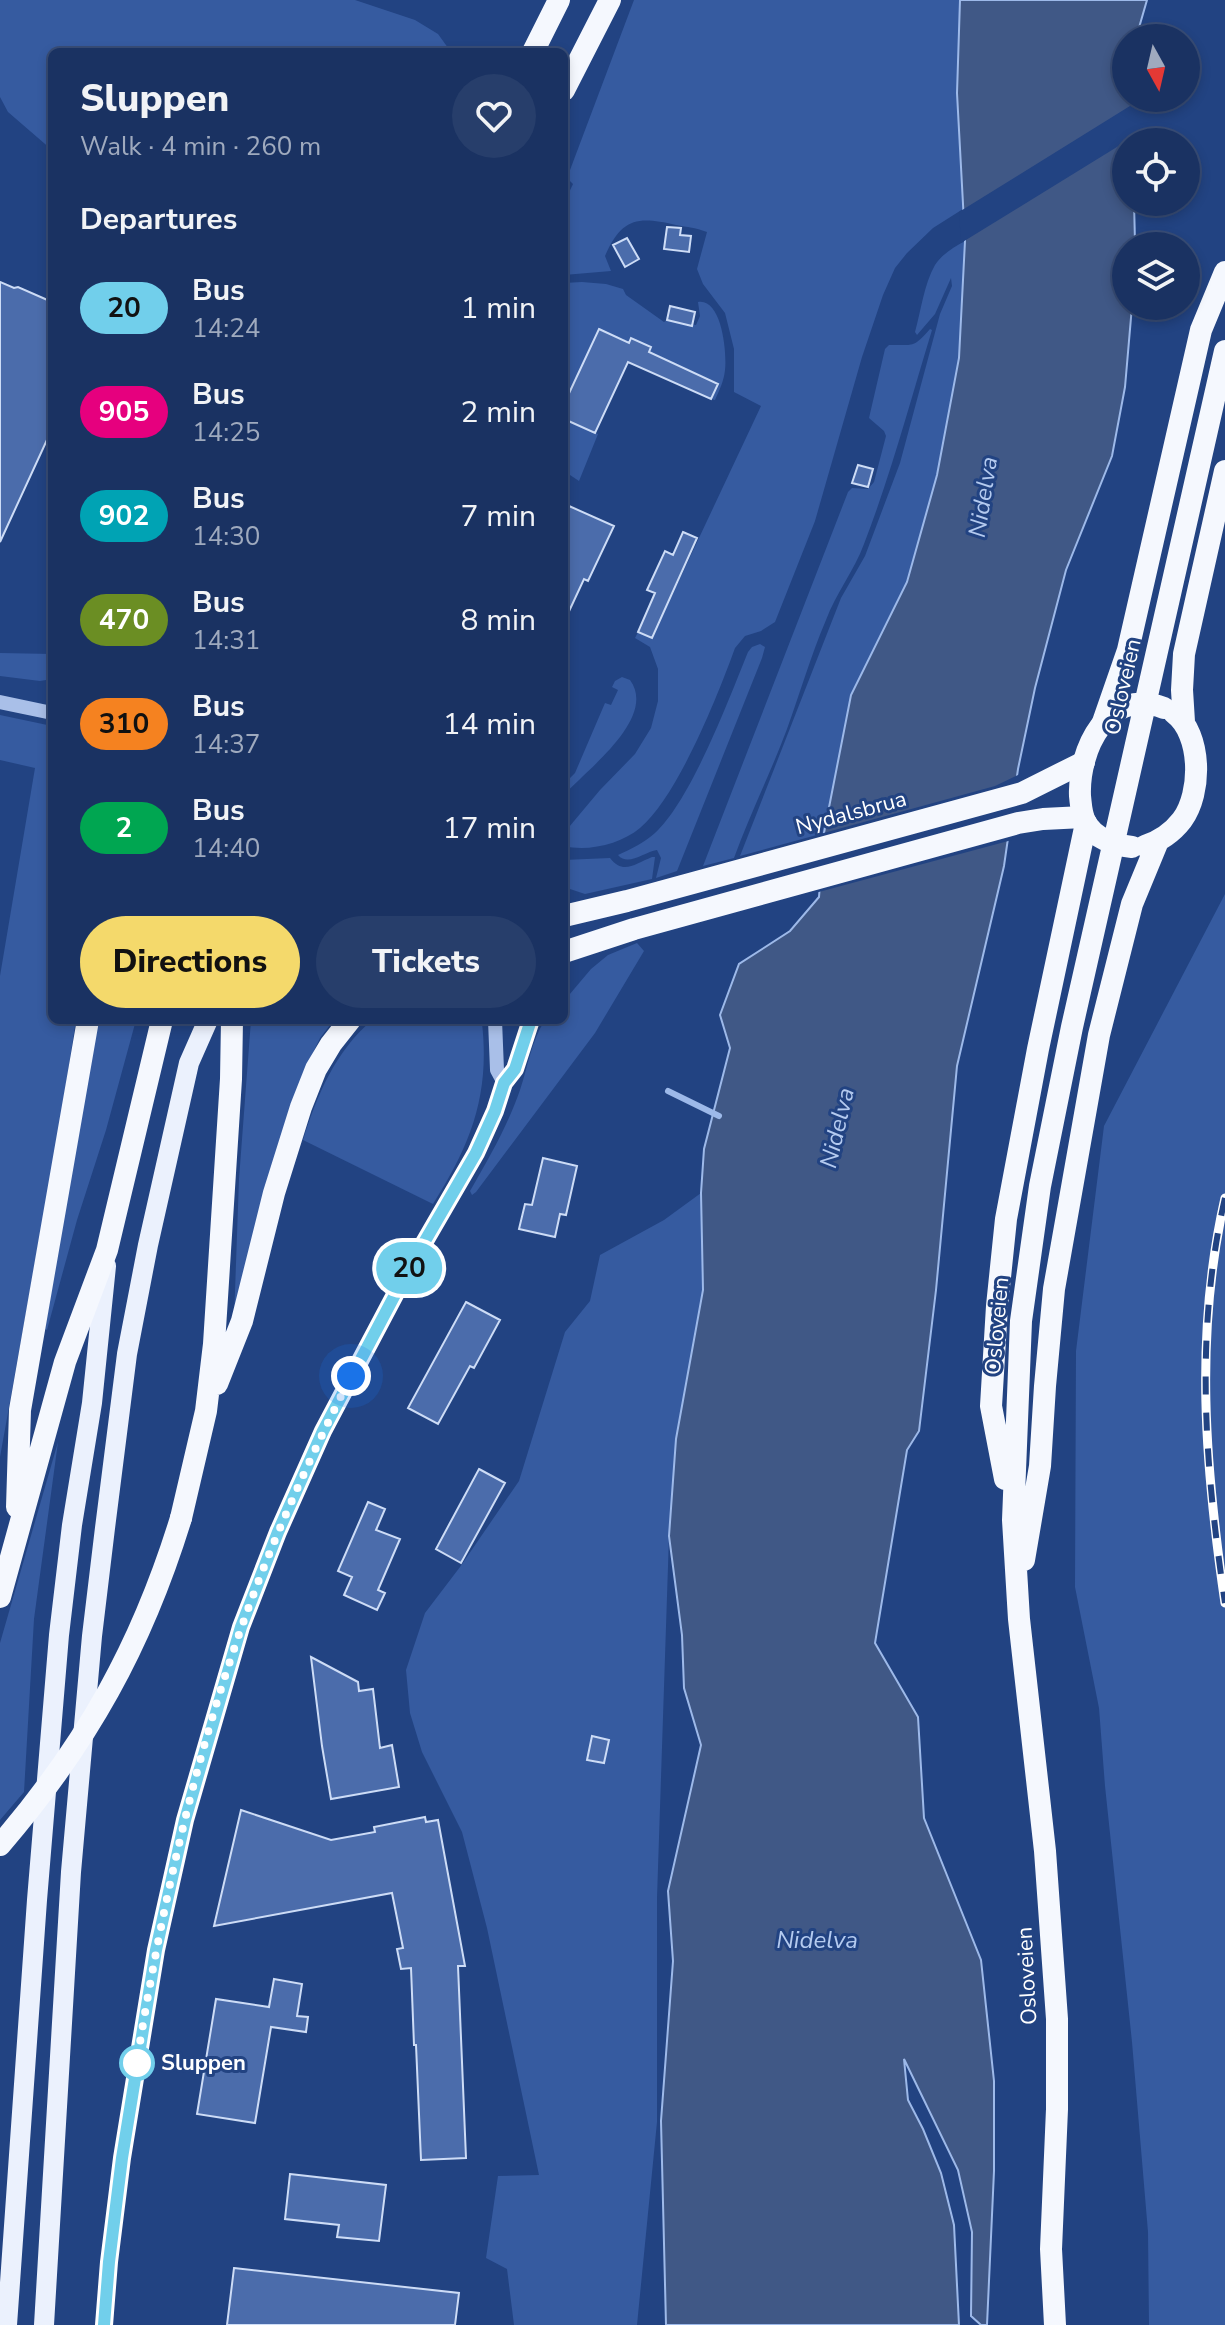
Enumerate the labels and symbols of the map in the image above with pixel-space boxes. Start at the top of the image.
north arrow [1112,24,1200,112]
water label: Nidelva [961,454,1005,540]
street label: Osloveien [1097,636,1149,738]
street label: Nydalsbrua [792,784,910,842]
water label: Nidelva [812,1085,862,1171]
line badge: 20 [373,1242,445,1294]
street label: Osloveien [978,1276,1016,1376]
your location [331,1356,371,1396]
water label: Nidelva [776,1924,858,1956]
street label: Osloveien [1009,1926,1045,2026]
marker: Sluppen [120,2046,154,2080]
place label: Sluppen [161,2048,246,2078]

